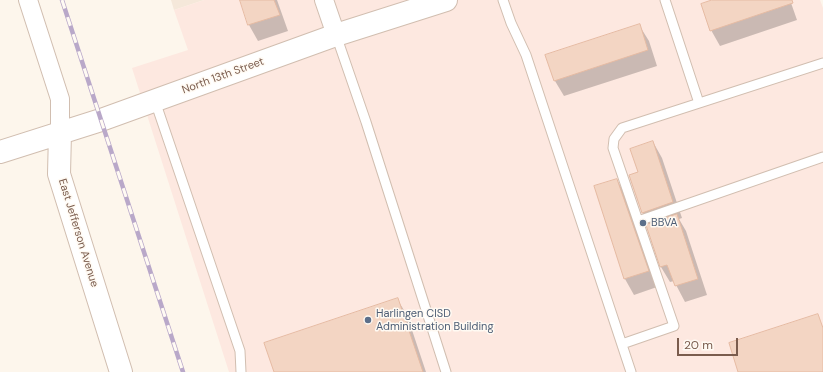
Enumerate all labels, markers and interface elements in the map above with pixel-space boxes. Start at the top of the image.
street label: North 13th Street [180,55,266,97]
street label: East Jefferson Avenue [55,177,101,289]
place label: BBVA [651,216,678,230]
marker: BBVA [638,218,648,228]
place label: Harlingen CISD Administration Building [376,307,494,333]
marker: Harlingen CISD Administration Building [363,315,373,325]
scale bar [679,330,740,356]
text: 20 m [684,337,713,353]

